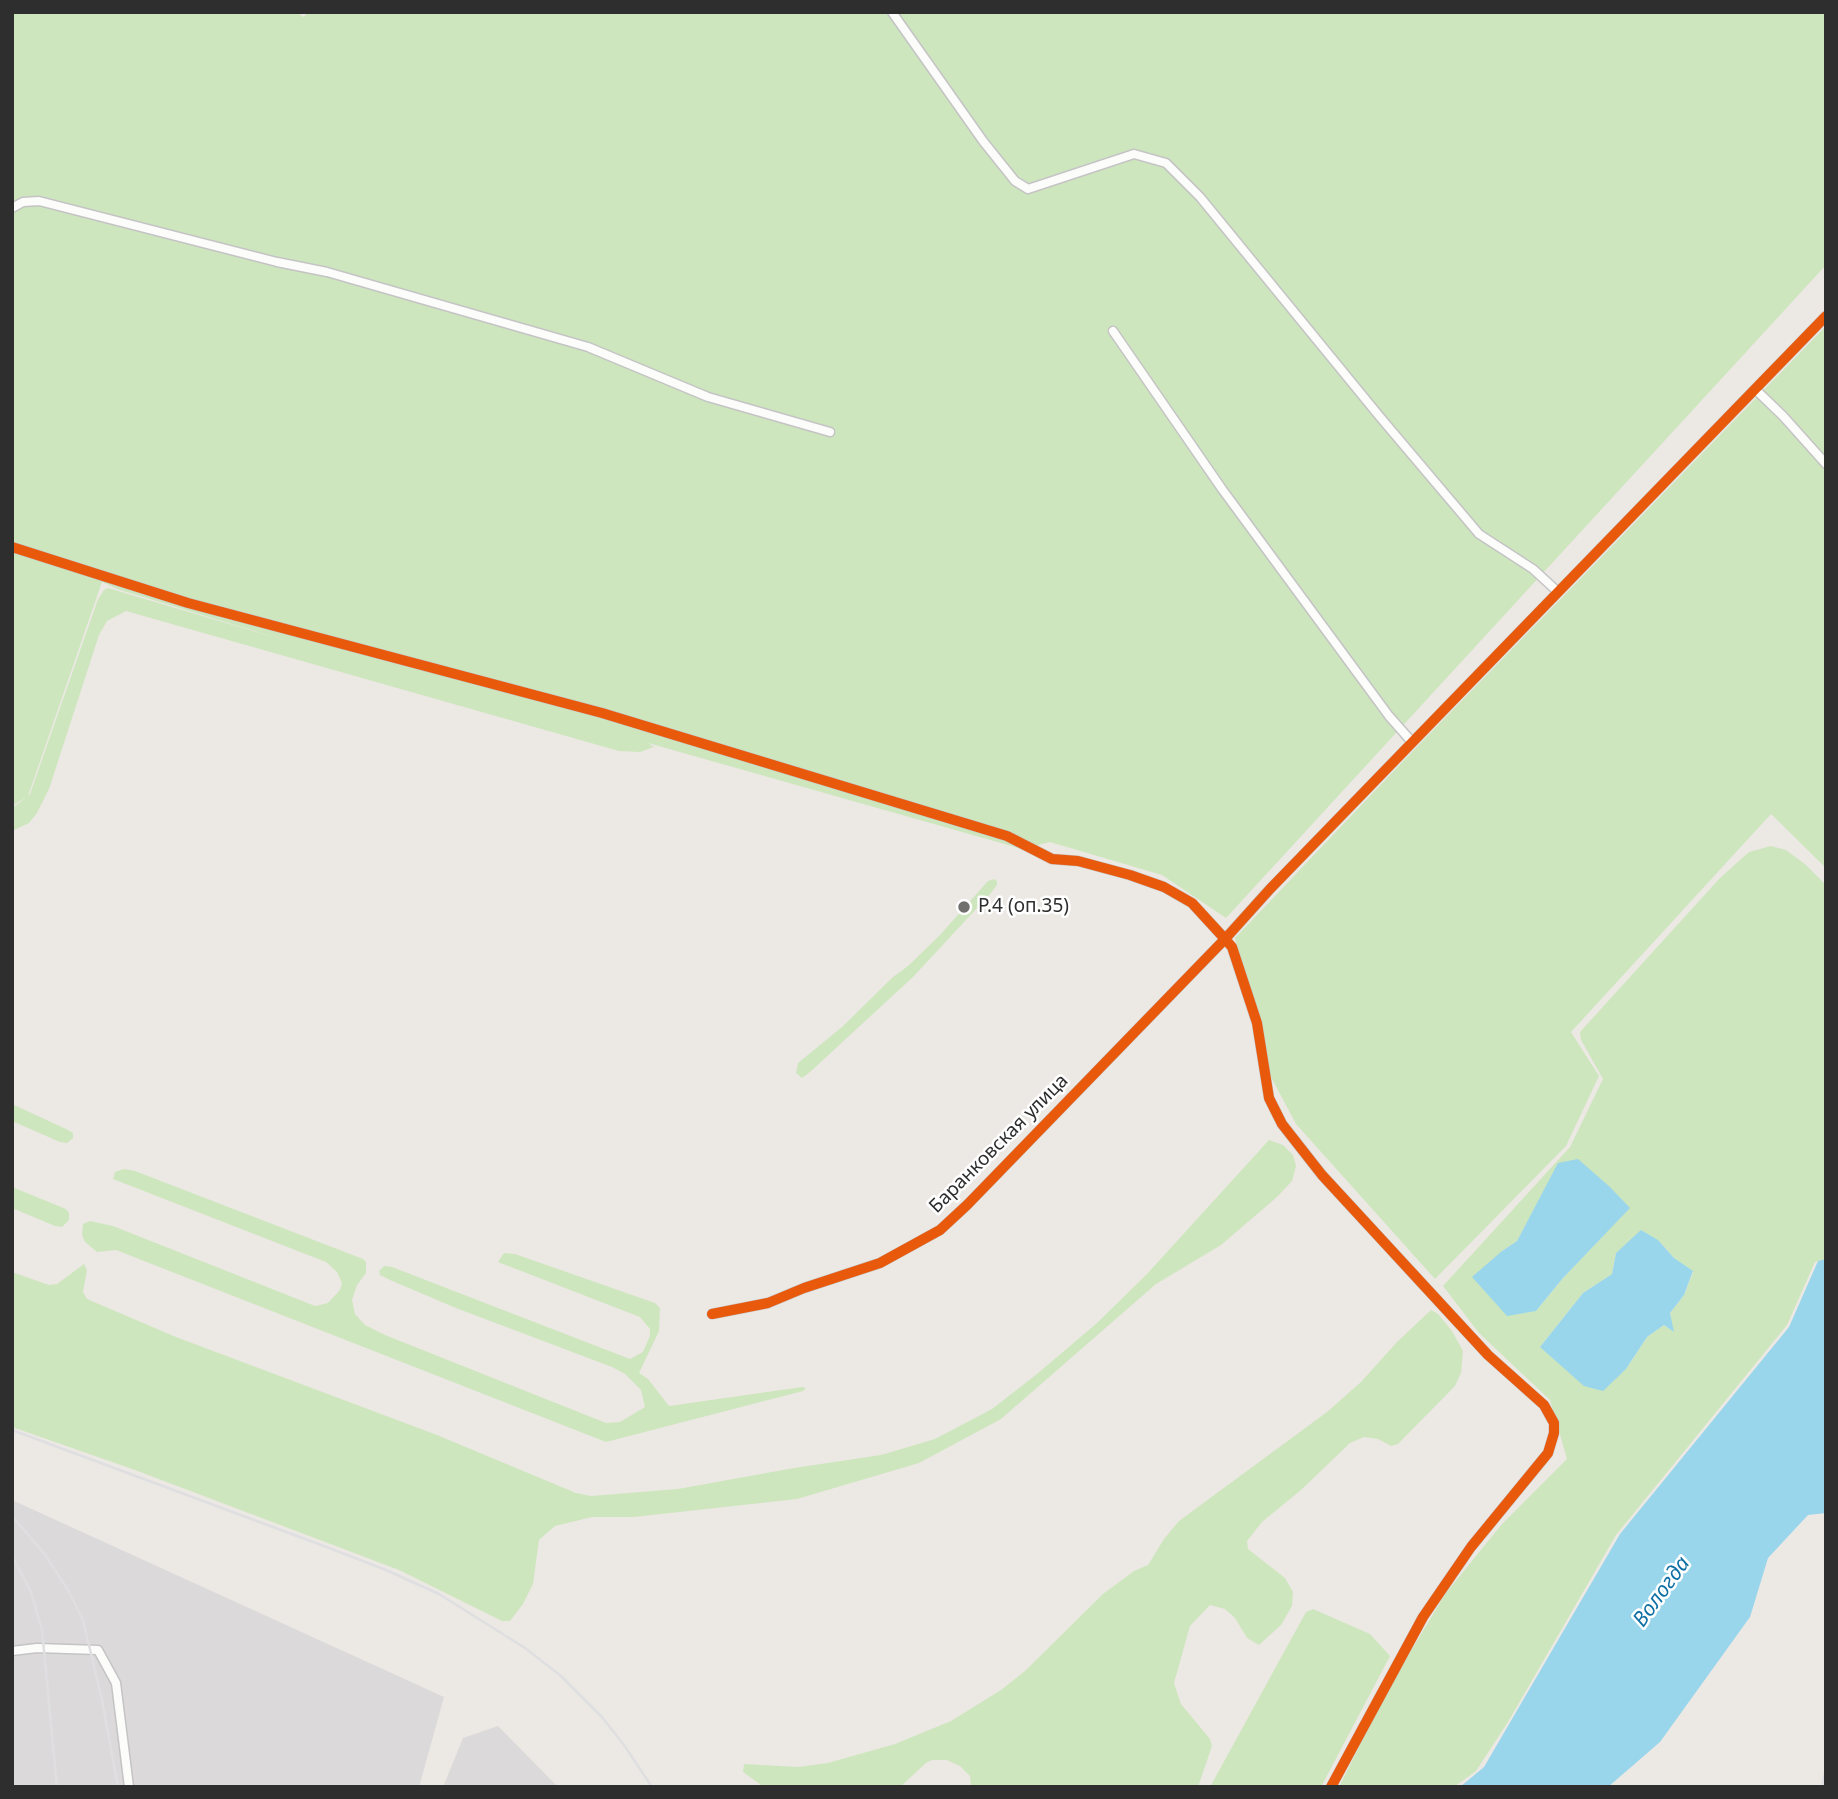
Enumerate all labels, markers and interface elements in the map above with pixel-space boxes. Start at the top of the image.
place label: Р.4 (оп.35) [978,896,1069,918]
marker: Р.4 (оп.35) [956,899,972,915]
street label: Баранковская улица [925,1070,1073,1218]
water label: Вологда [1628,1552,1696,1632]

